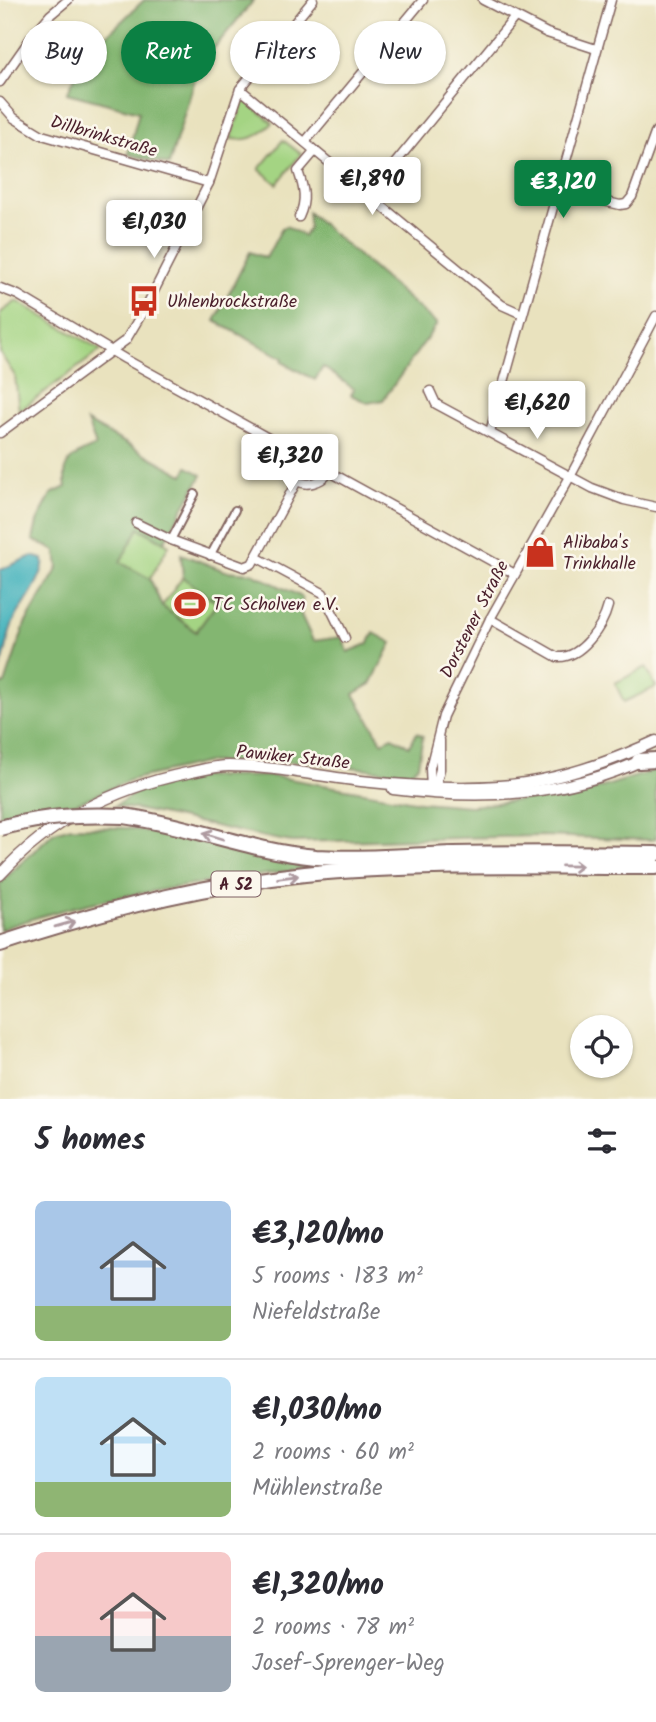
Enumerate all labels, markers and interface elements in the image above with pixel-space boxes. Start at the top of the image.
chip: Buy [21,21,107,84]
chip: Rent [121,21,216,84]
chip: Filters [230,21,340,84]
chip: New [354,21,446,84]
street label: Dillbrinkstraße [47,108,161,167]
pin: €1,890 [315,158,429,217]
pin: €3,120 [506,160,620,220]
text: €1,890 [340,162,404,198]
text: €3,120 [530,165,596,201]
pin: €1,030 [97,201,211,260]
text: €1,030 [122,205,186,241]
bus stop icon: Uhlenbrockstraße [127,284,161,318]
place label: Uhlenbrockstraße [167,288,297,317]
pin: €1,620 [480,382,594,441]
text: €1,620 [504,386,570,422]
pin: €1,320 [233,434,347,494]
text: €1,320 [257,439,323,475]
place label: Alibaba's Trinkhalle [563,529,636,579]
shop icon: Alibaba's Trinkhalle [523,535,557,569]
street label: Dorstener Straße [433,556,518,684]
sports icon: TC Scholven e.V. [173,587,207,621]
place label: TC Scholven e.V. [213,591,339,620]
street label: Pawiker Straße [235,738,351,779]
one-way arrow [203,828,225,841]
one-way arrow [560,859,583,873]
one-way arrow [276,870,298,883]
road number: A 52 [212,872,260,897]
one-way arrow [54,916,76,929]
map controls [570,1015,633,1078]
button: locate [570,1015,633,1078]
text: 5 homes [35,1117,146,1165]
icon: filters [583,1122,621,1160]
text: €3,120/mo [252,1211,384,1259]
icon: home [91,1229,175,1313]
text: 5 rooms · 183 m² [252,1259,423,1295]
text: Niefeldstraße [252,1295,380,1331]
text: €1,030/mo [252,1387,382,1435]
icon: home [91,1405,175,1489]
text: 2 rooms · 60 m² [252,1435,414,1471]
text: Mühlenstraße [252,1471,383,1507]
text: €1,320/mo [252,1562,384,1610]
icon: home [91,1580,175,1664]
text: 2 rooms · 78 m² [252,1610,414,1646]
text: Josef-Sprenger-Weg [252,1646,445,1682]

